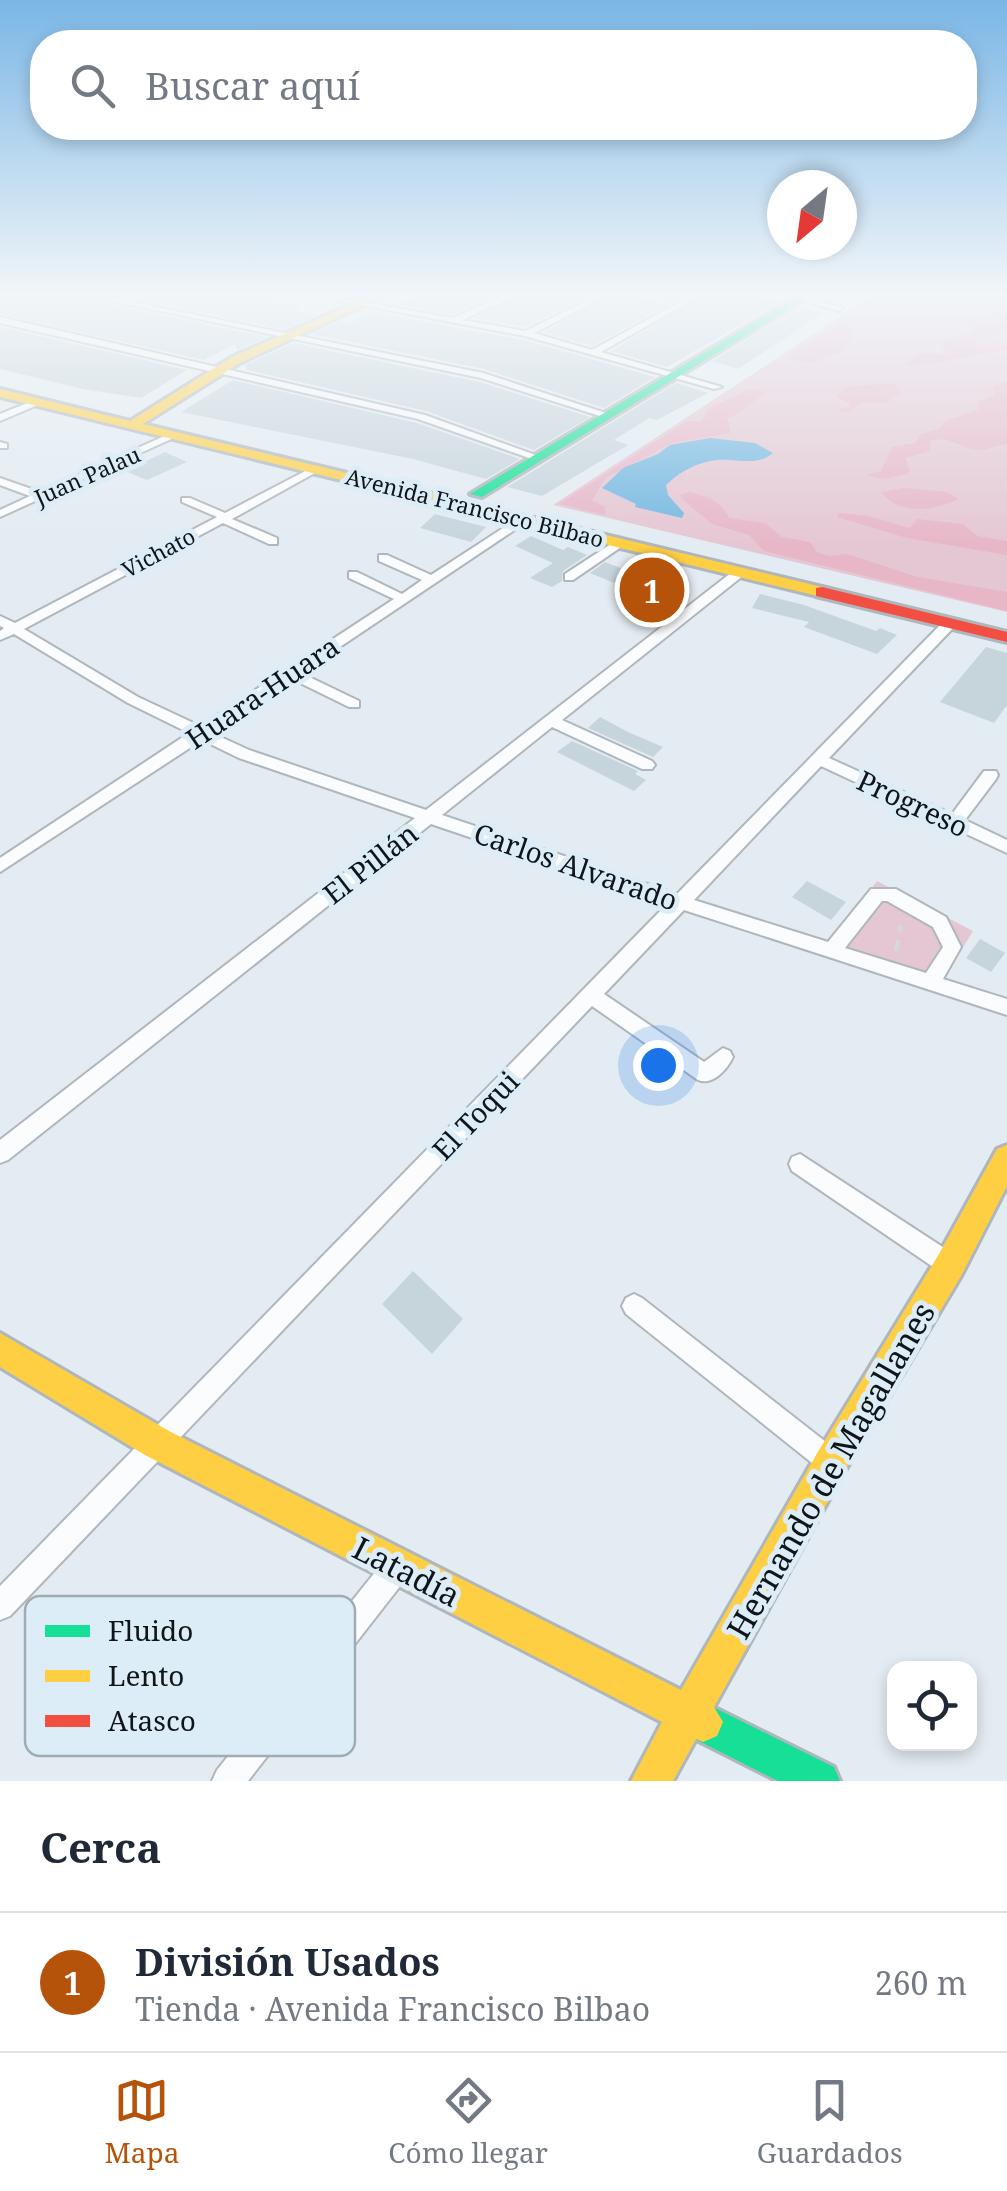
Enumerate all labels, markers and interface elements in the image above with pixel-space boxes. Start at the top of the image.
search box [30,30,977,140]
icon: search [65,58,120,113]
text: Buscar aquí [145,59,360,111]
north arrow [767,170,857,260]
street label: Juan Palau [28,438,145,512]
street label: Avenida Francisco Bilbao [343,460,607,554]
street label: Vichato [116,520,200,584]
pin: 1 [620,552,684,628]
street label: Huara-Huara [178,627,346,757]
street label: Progreso [851,761,975,845]
street label: Carlos Alvarado [469,813,683,919]
street label: El Pillán [315,814,425,912]
your location [633,1040,684,1091]
street label: El Toqui [423,1062,527,1167]
street label: Hernando de Magallanes [716,1294,944,1646]
street label: Latadía [346,1526,468,1616]
legend [25,1596,355,1756]
text: Fluido [108,1611,193,1649]
text: Lento [108,1656,185,1694]
map controls [887,1661,977,1751]
button: locate [887,1661,977,1751]
text: Atasco [108,1701,196,1739]
text: Cerca [40,1818,161,1875]
text: División Usados [135,1935,440,1987]
text: 1 [63,1961,82,2004]
text: 260 m [875,1961,967,2004]
text: Tienda · Avenida Francisco Bilbao [135,1987,650,2030]
tab: Mapa [104,2073,179,2171]
tab: Cómo llegar [388,2073,548,2171]
tab: Guardados [757,2073,903,2171]

